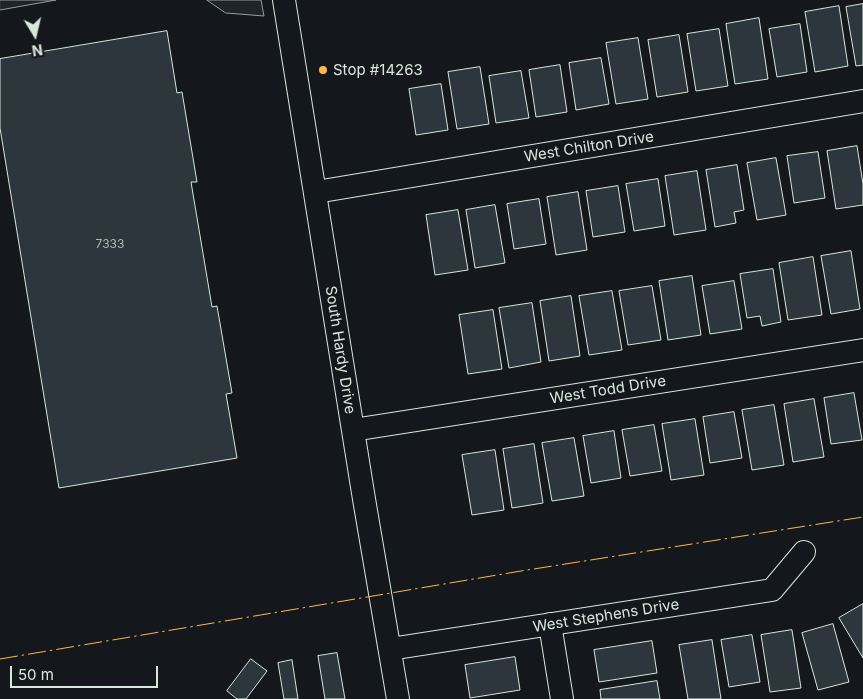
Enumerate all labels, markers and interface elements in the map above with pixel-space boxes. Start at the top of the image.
north arrow [10,10,60,60]
text: N [31,41,44,60]
place label: Stop #14263 [333,61,423,79]
marker: Stop #14263 [317,64,329,76]
street label: West Chilton Drive [523,128,655,166]
house number: 7333 [96,237,124,251]
street label: South Hardy Drive [321,285,359,415]
street label: West Todd Drive [549,372,667,408]
street label: West Stephens Drive [532,596,680,636]
scale bar [12,656,160,688]
text: 50 m [18,665,54,684]

